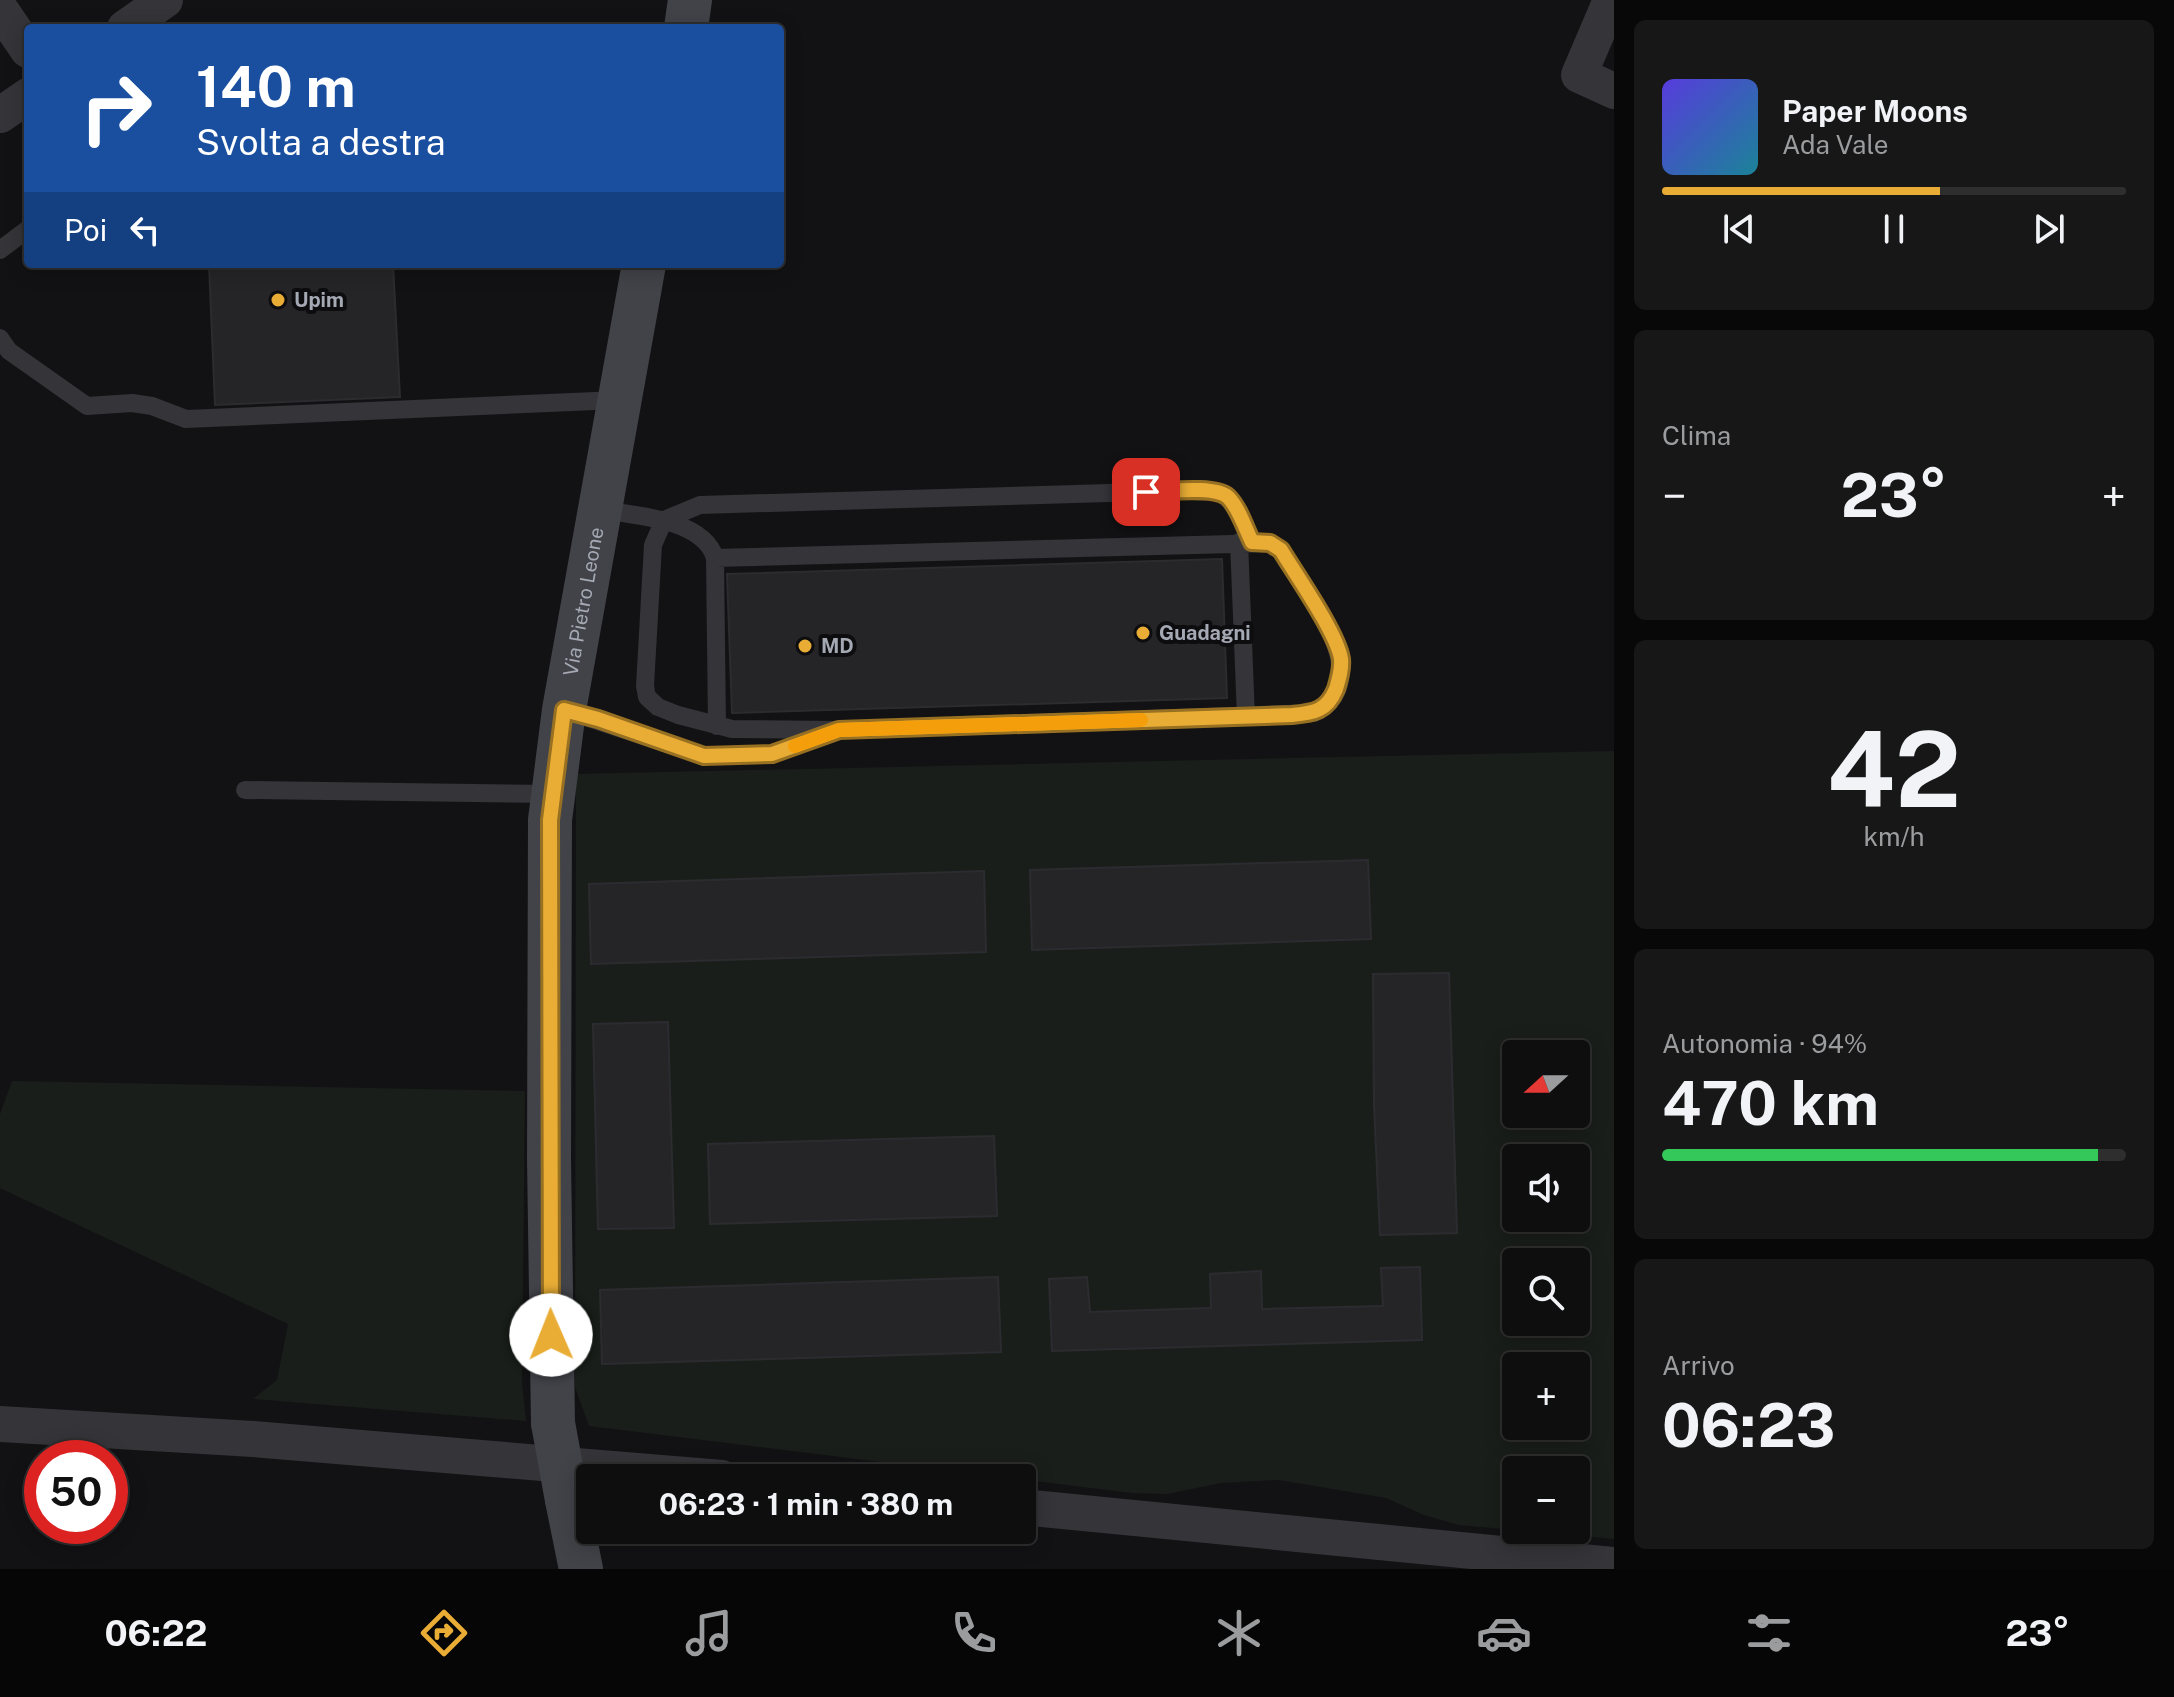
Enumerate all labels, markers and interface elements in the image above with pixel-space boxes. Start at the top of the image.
text: 140 m [196,54,356,120]
icon: right [64,56,168,160]
text: Paper Moons [1782,93,1968,129]
text: Svolta a destra [196,121,446,163]
text: Ada Vale [1782,129,1888,160]
icon: previous [1717,207,1761,251]
icon: pause [1872,207,1916,251]
icon: next [2027,207,2071,251]
icon: left [123,208,167,252]
text: Poi [64,212,107,248]
place label: Upim [294,288,344,312]
marker: Upim [269,291,287,309]
text: Clima [1662,420,1731,451]
pin [1112,458,1180,526]
text: 23° [1841,460,1947,531]
icon: arrive [1124,470,1168,514]
text: − [1662,470,1686,522]
text: + [2102,470,2126,522]
street label: Via Pietro Leone [558,525,609,678]
place label: Guadagni [1159,621,1251,645]
marker: Guadagni [1134,624,1152,642]
place label: MD [821,634,854,658]
marker: MD [796,637,814,655]
text: 42 [1827,708,1961,830]
text: km/h [1863,821,1925,852]
text: Autonomia · 94% [1662,1028,1867,1059]
north arrow [1502,1040,1590,1128]
map controls [1502,1040,1590,1544]
text: 470 km [1662,1068,1879,1139]
button: sound [1502,1144,1590,1232]
button: search [1502,1248,1590,1336]
position arrow [509,1293,593,1377]
text: Arrivo [1662,1350,1735,1381]
button: + [1502,1352,1590,1440]
text: 06:23 [1662,1390,1835,1461]
speed limit sign: 50 [24,1440,128,1544]
button: − [1502,1456,1590,1544]
text: 06:23 · 1 min · 380 m [659,1486,953,1522]
icon: directions [416,1605,472,1661]
icon: music [681,1605,737,1661]
icon: phone [946,1605,1002,1661]
icon: climate [1211,1605,1267,1661]
icon: car [1476,1605,1532,1661]
icon: filters [1741,1605,1797,1661]
text: 06:22 [104,1612,207,1654]
text: 23° [2006,1612,2069,1654]

